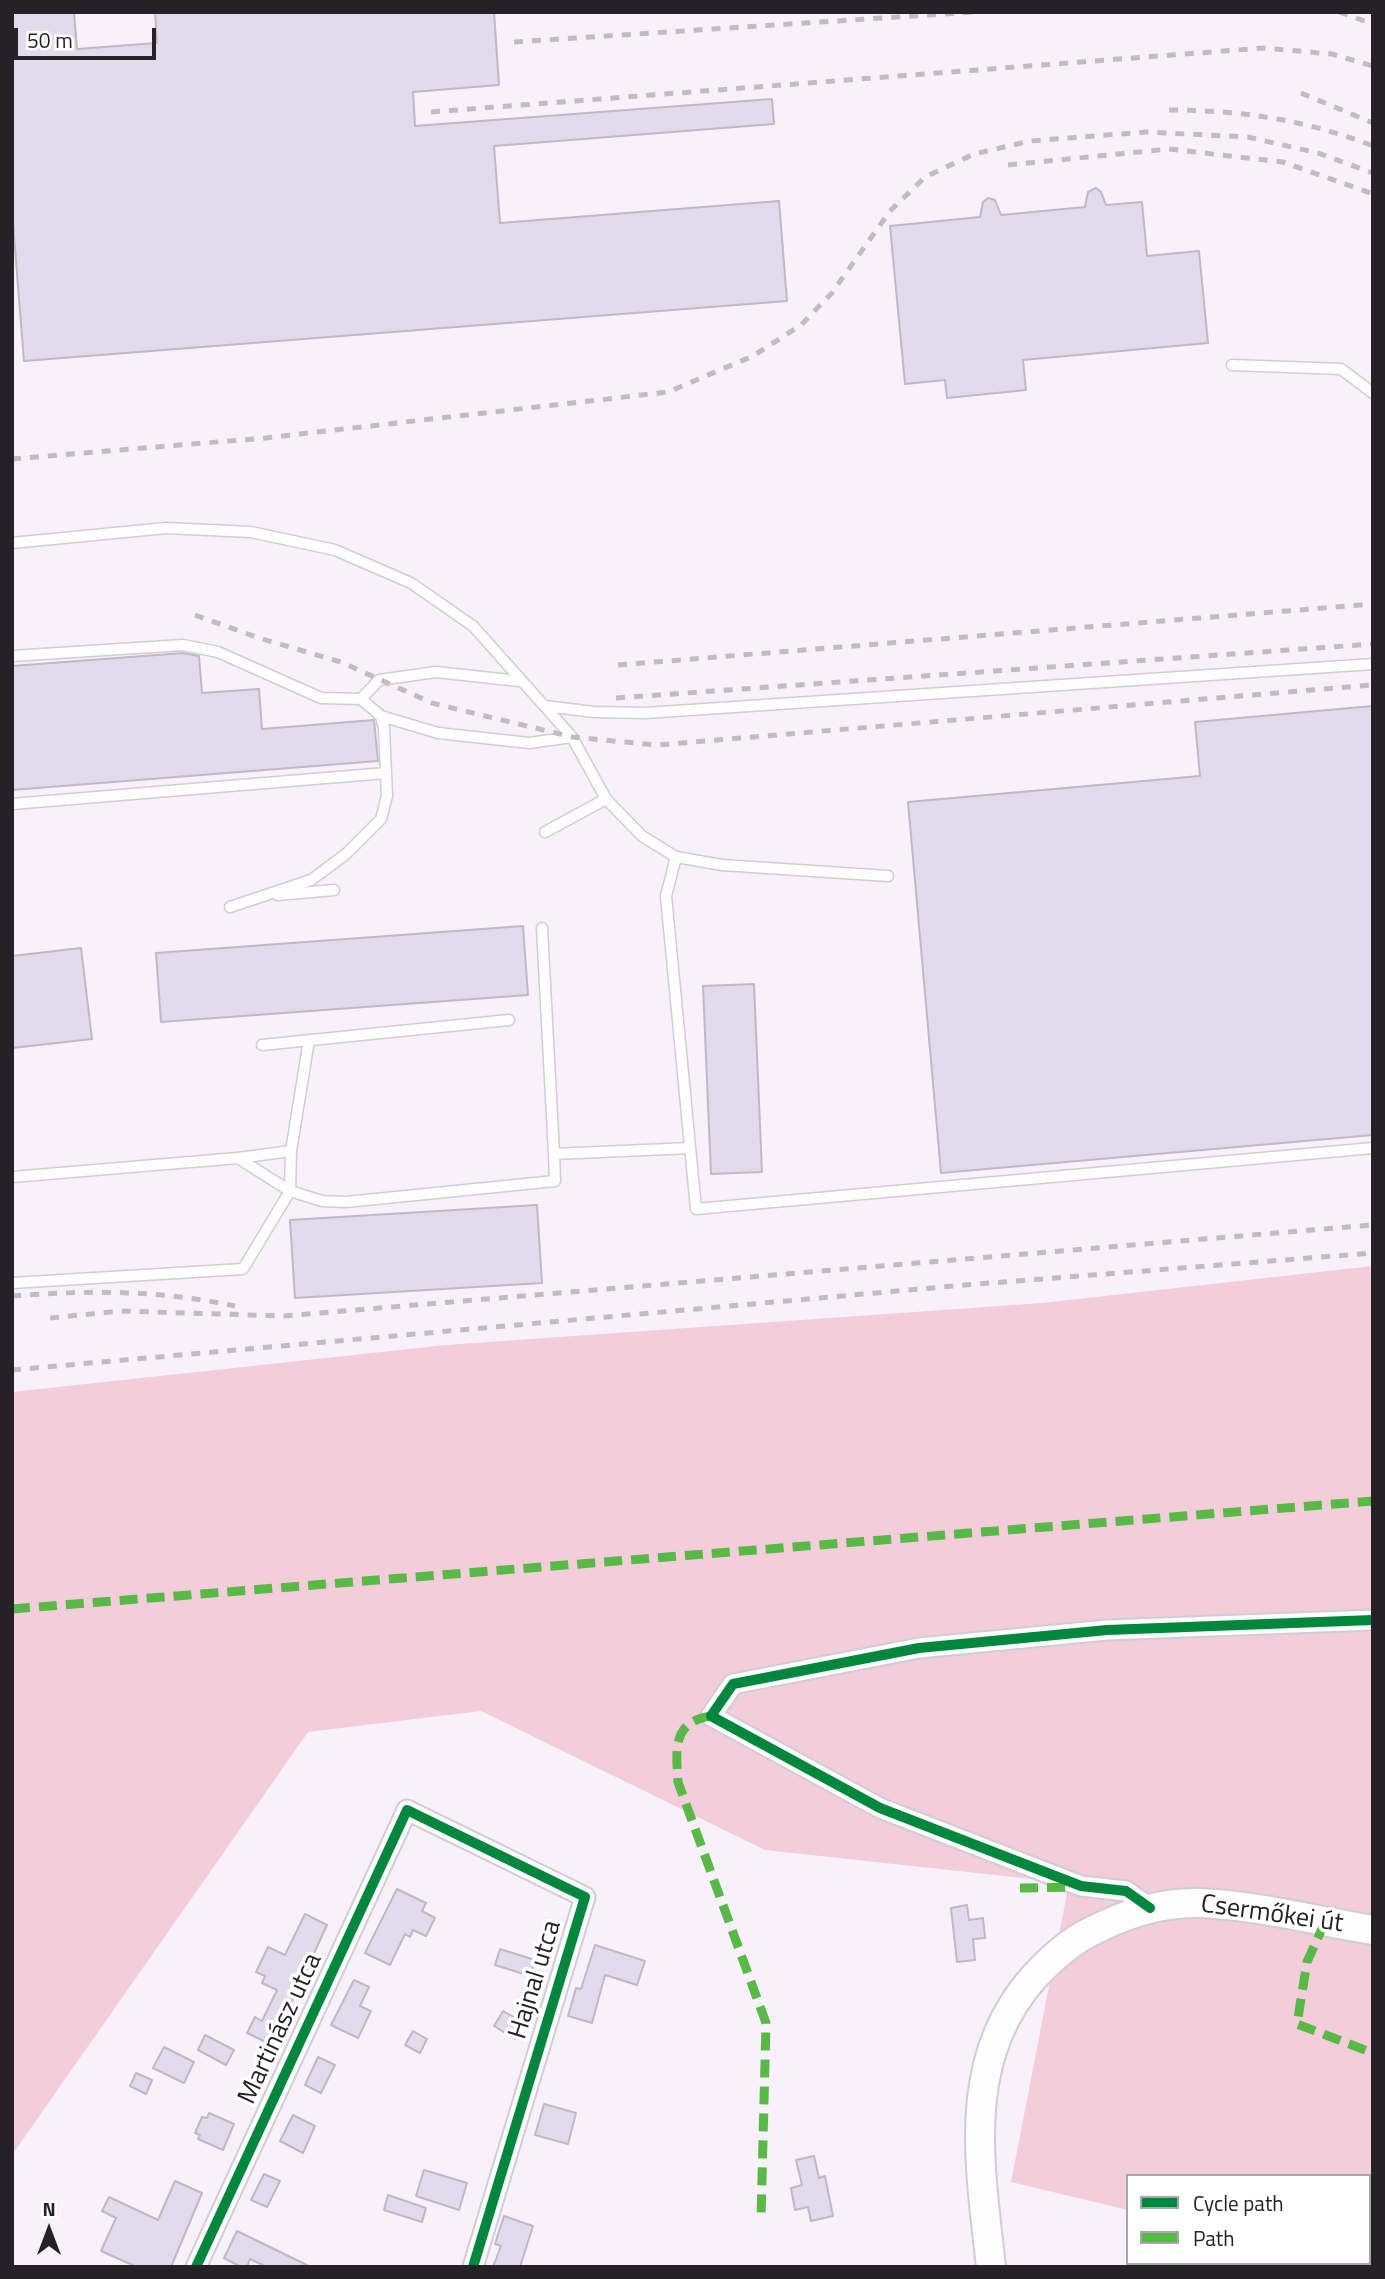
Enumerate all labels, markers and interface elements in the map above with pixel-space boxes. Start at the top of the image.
scale bar [18,14,159,58]
text: 50 m [27,24,73,56]
street label: Csermőkei út [1199,1890,1345,1940]
street label: Hajnal utca [503,1917,569,2043]
street label: Martinász utca [233,1949,329,2109]
legend [1126,2174,1371,2265]
text: Cycle path [1193,2187,1284,2219]
text: N [42,2194,56,2223]
north arrow [14,2195,84,2265]
text: Path [1193,2222,1235,2254]

